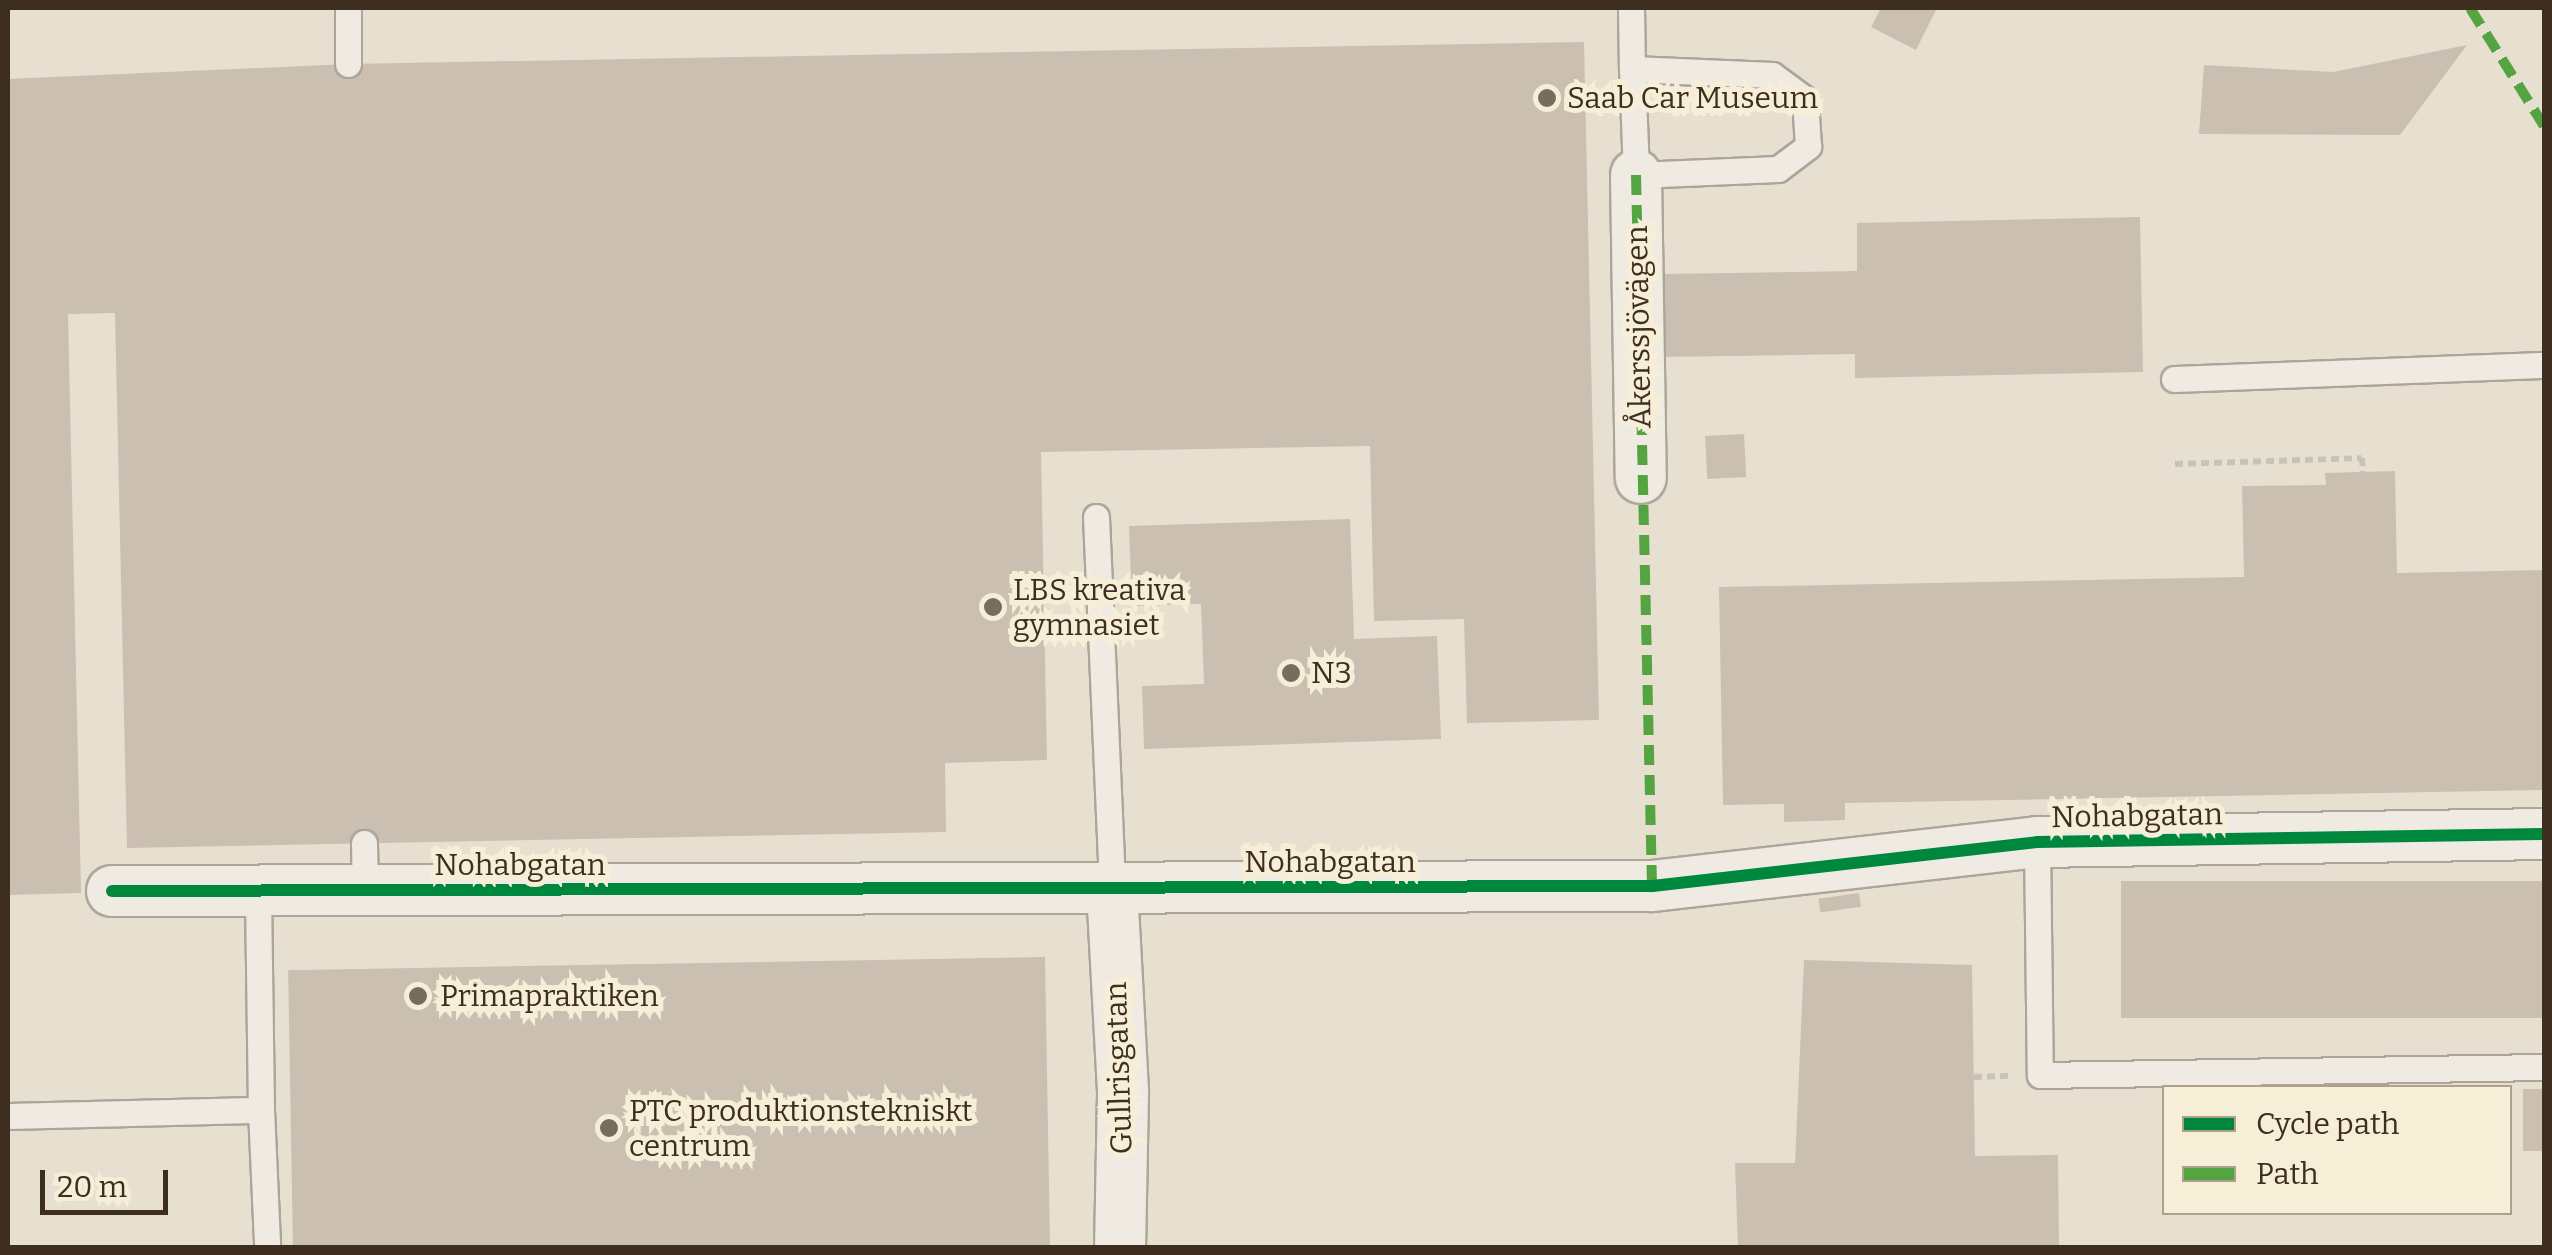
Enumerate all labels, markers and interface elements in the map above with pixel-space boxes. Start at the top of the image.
place label: Saab Car Museum [1567,80,1818,116]
marker: Saab Car Museum [1536,87,1558,109]
street label: Åkerssjövägen [1619,225,1659,429]
place label: LBS kreativa gymnasiet [1013,572,1186,642]
marker: LBS kreativa gymnasiet [982,596,1004,618]
place label: N3 [1311,655,1352,691]
marker: N3 [1280,662,1302,684]
street label: Nohabgatan [2051,797,2223,835]
street label: Nohabgatan [1244,844,1416,880]
street label: Nohabgatan [434,847,606,883]
place label: Primapraktiken [440,978,659,1014]
street label: Gullrisgatan [1098,981,1140,1155]
marker: Primapraktiken [405,983,431,1009]
legend [2162,1085,2512,1215]
place label: PTC produktionstekniskt centrum [629,1093,972,1164]
text: Cycle path [2256,1106,2399,1142]
marker: PTC produktionstekniskt centrum [598,1117,620,1139]
scale bar [45,1150,172,1212]
text: Path [2256,1156,2319,1192]
text: 20 m [57,1169,127,1205]

